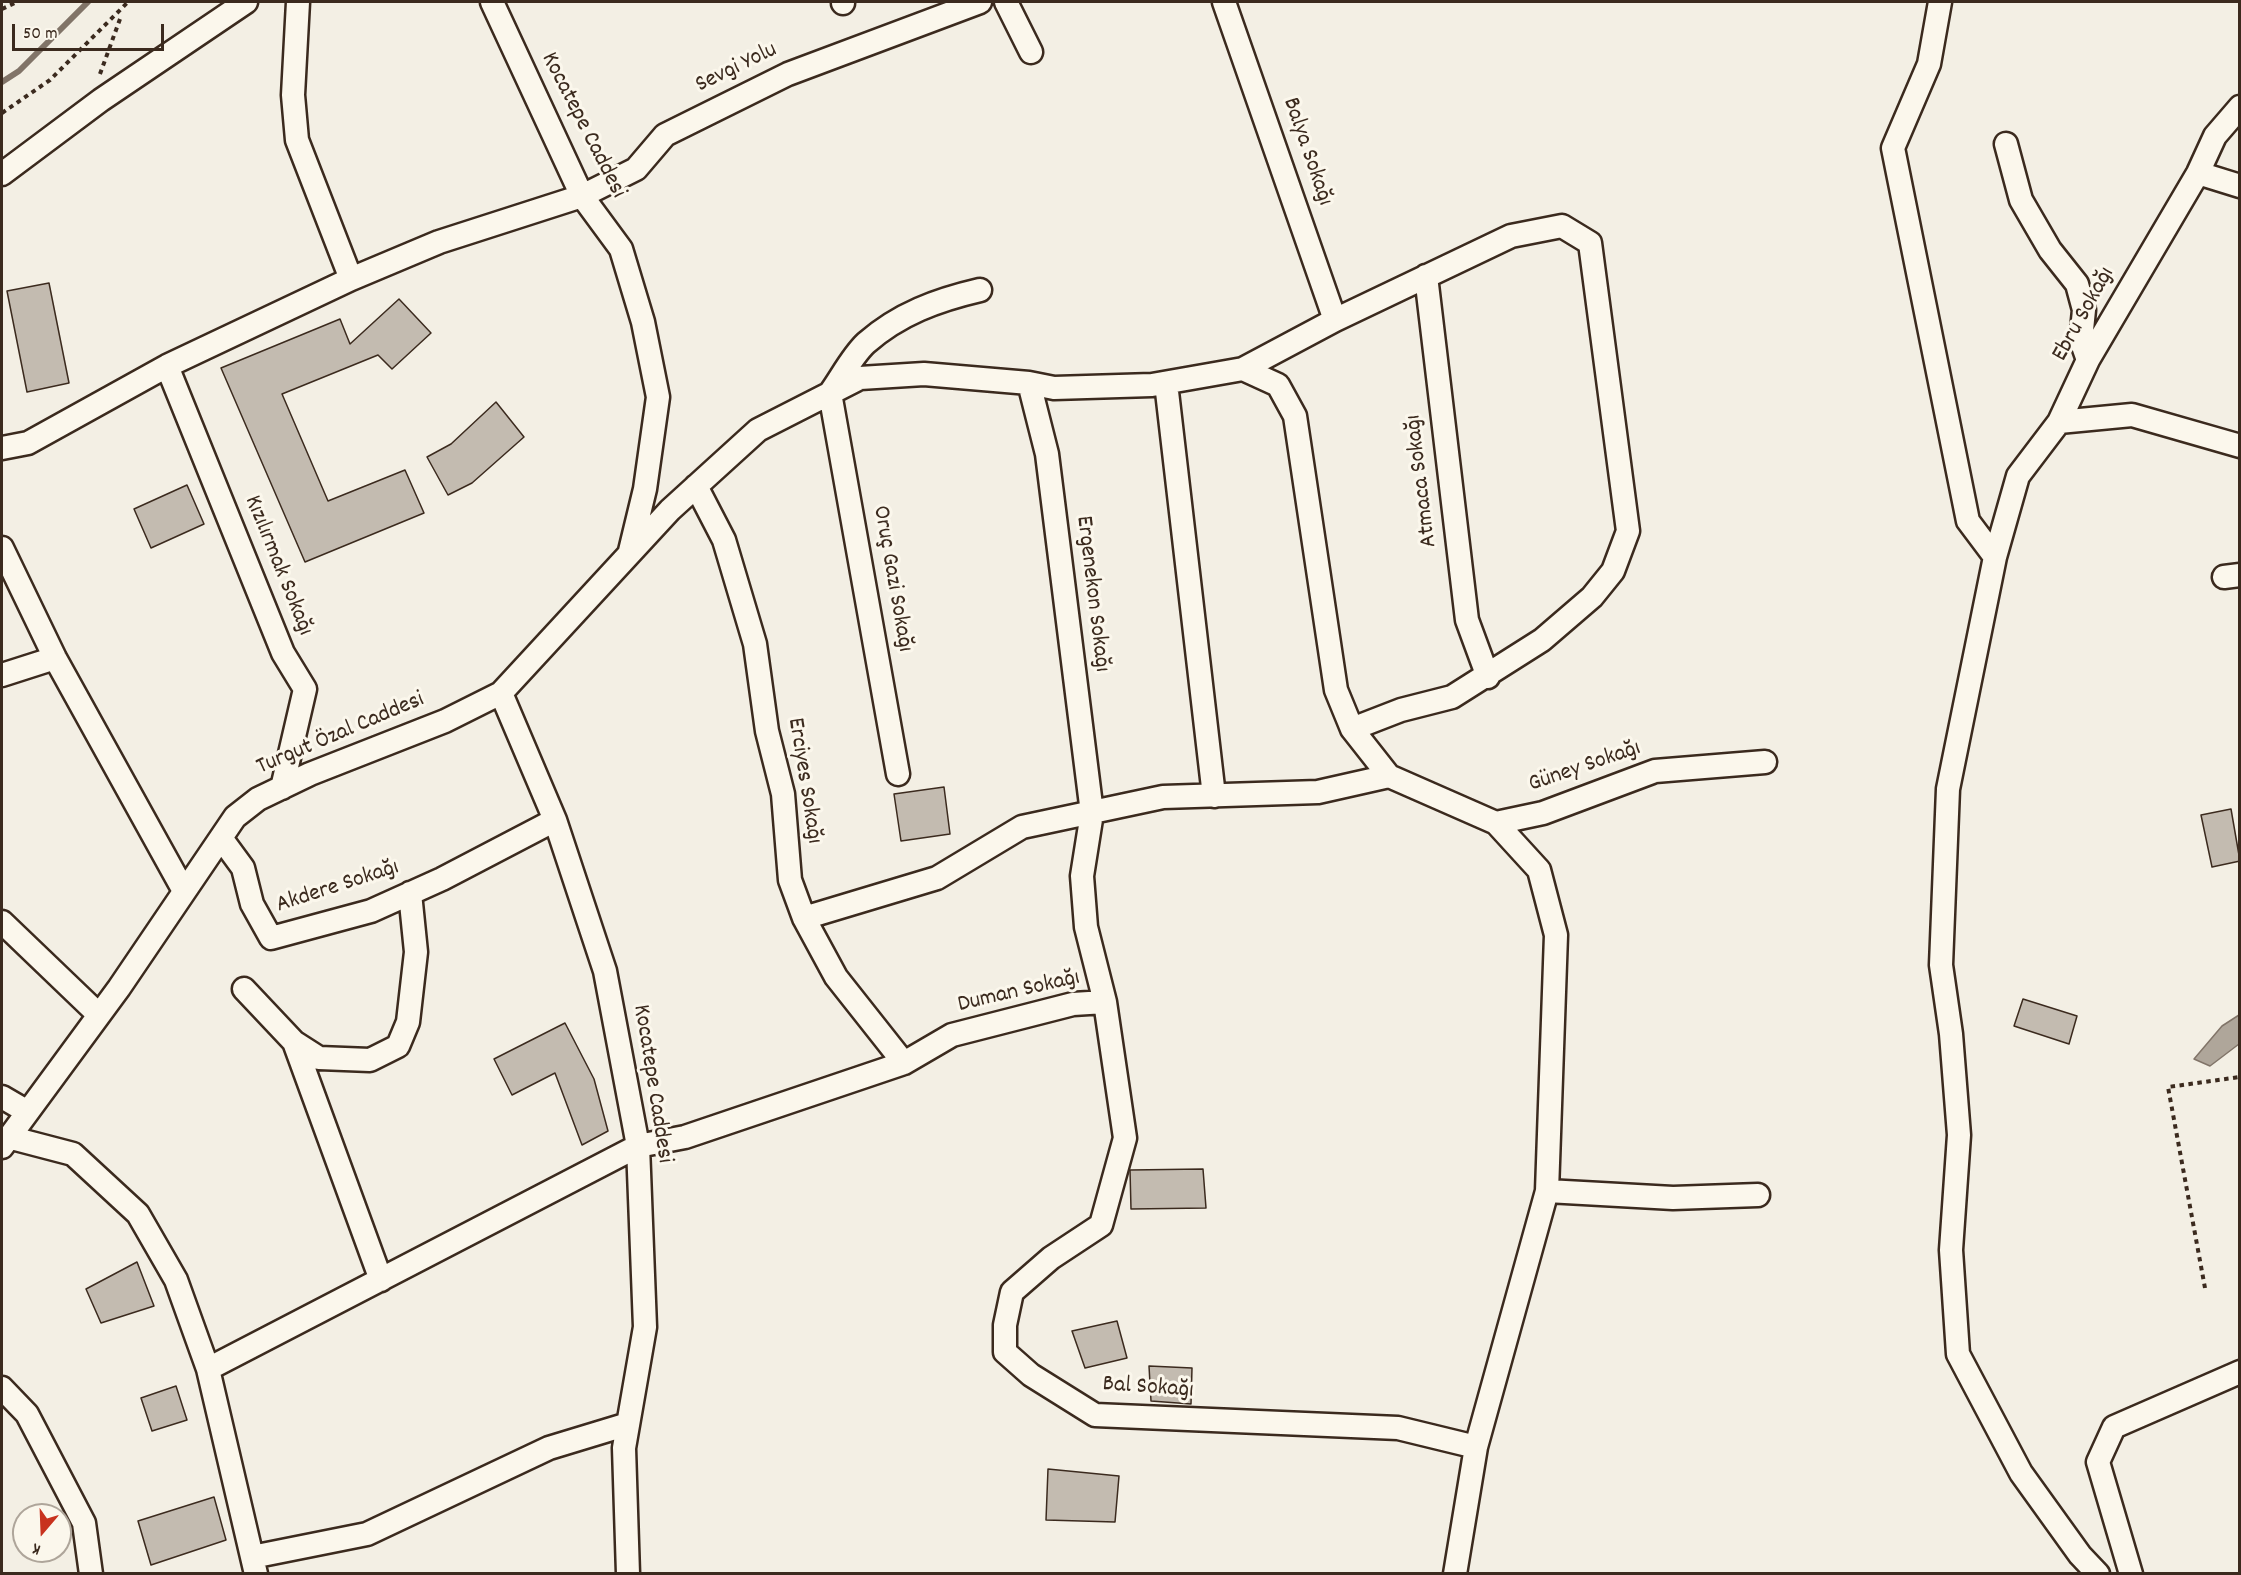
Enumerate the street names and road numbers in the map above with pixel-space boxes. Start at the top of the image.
street label: Sevgi Yolu [692,37,782,101]
street label: Kocatepe Caddesi [533,48,631,204]
street label: Balya Sokağı [1274,94,1338,210]
street label: Ebru Sokağı [2047,263,2123,367]
street label: Atmaca Sokağı [1401,413,1445,549]
street label: Kızılırmak Sokağı [236,492,318,640]
street label: Oruç Gazi Sokağı [864,504,918,654]
street label: Ergenekon Sokağı [1067,514,1115,674]
street label: Turgut Özal Caddesi [253,687,429,783]
street label: Erciyes Sokağı [779,716,827,846]
street label: Güney Sokağı [1525,735,1645,801]
street label: Akdere Sokağı [273,855,403,921]
street label: Duman Sokağı [955,965,1083,1021]
street label: Kocatepe Caddesi [624,1003,678,1165]
street label: Bal Sokağı [1102,1371,1194,1407]

